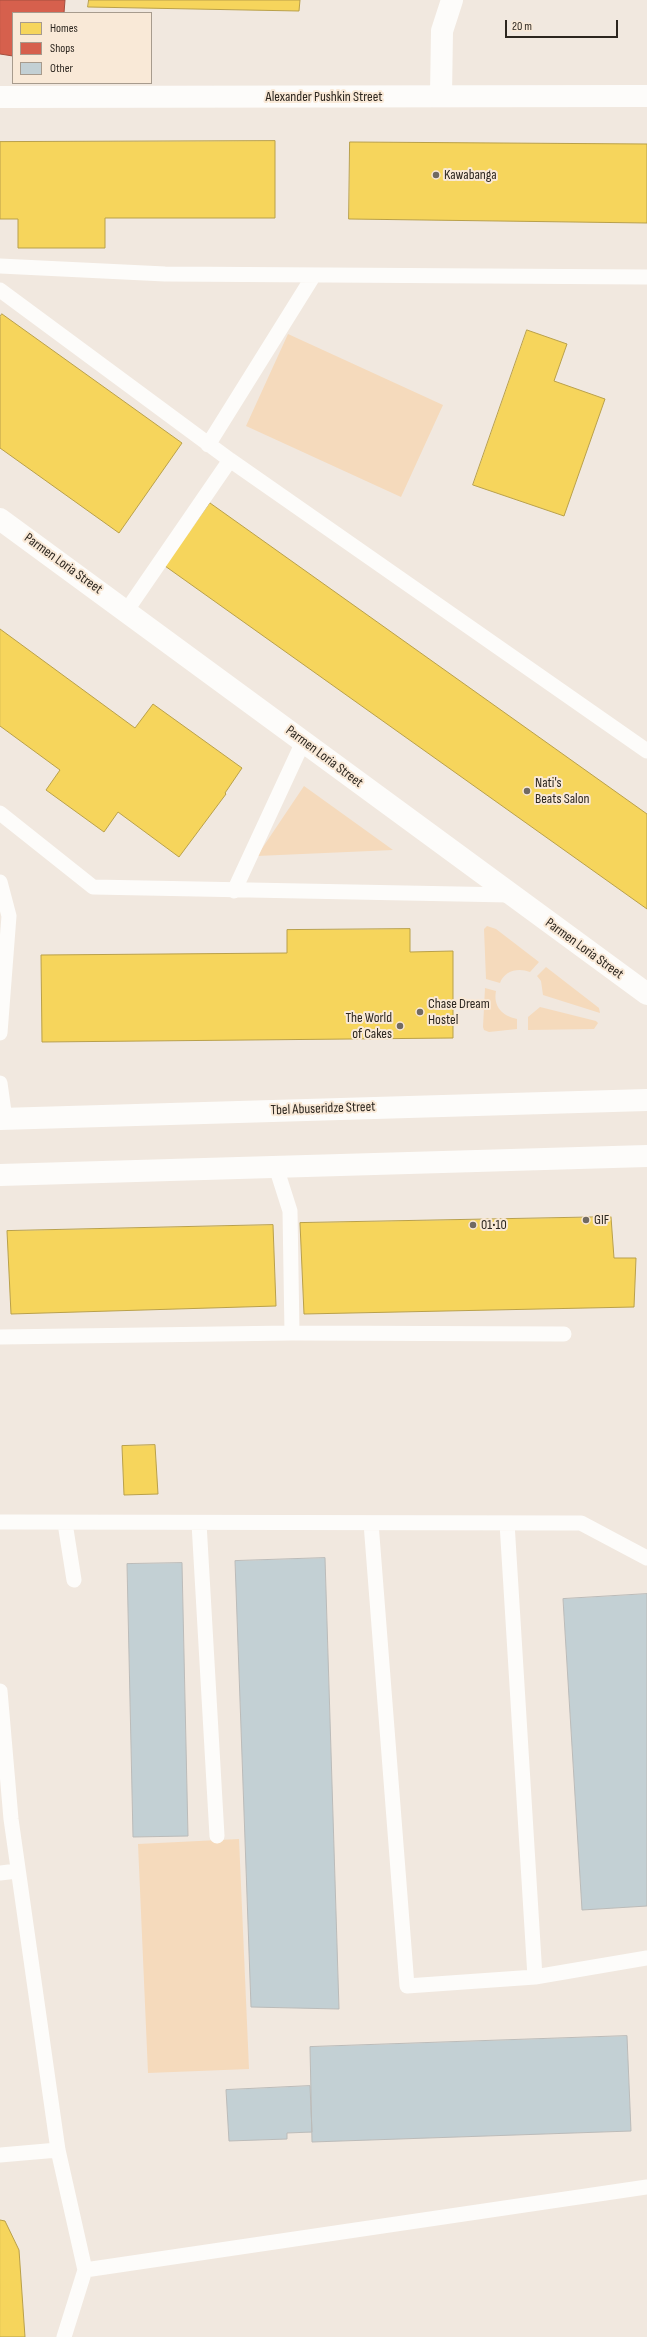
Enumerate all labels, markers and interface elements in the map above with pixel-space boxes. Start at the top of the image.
legend [12,12,152,84]
scale bar [507,12,620,38]
text: 20 m [512,19,532,34]
text: Homes [50,21,78,36]
text: Shops [50,41,75,56]
text: Other [50,61,73,76]
street label: Alexander Pushkin Street [266,89,382,105]
place label: Kawabanga [444,167,497,183]
marker: Kawabanga [431,170,441,180]
street label: Parmen Loria Street [21,530,105,598]
street label: Parmen Loria Street [282,722,366,792]
place label: Nati's Beats Salon [535,775,589,808]
marker: Nati's Beats Salon [522,786,532,796]
street label: Parmen Loria Street [542,915,626,983]
place label: Chase Dream Hostel [428,996,490,1028]
marker: Chase Dream Hostel [415,1007,425,1017]
place label: The World of Cakes [345,1010,392,1042]
marker: The World of Cakes [395,1021,405,1031]
street label: Tbel Abuseridze Street [270,1099,376,1119]
place label: GIF [594,1212,609,1228]
marker: GIF [581,1215,591,1225]
place label: 01•10 [481,1217,507,1233]
marker: 01•10 [468,1220,478,1230]

